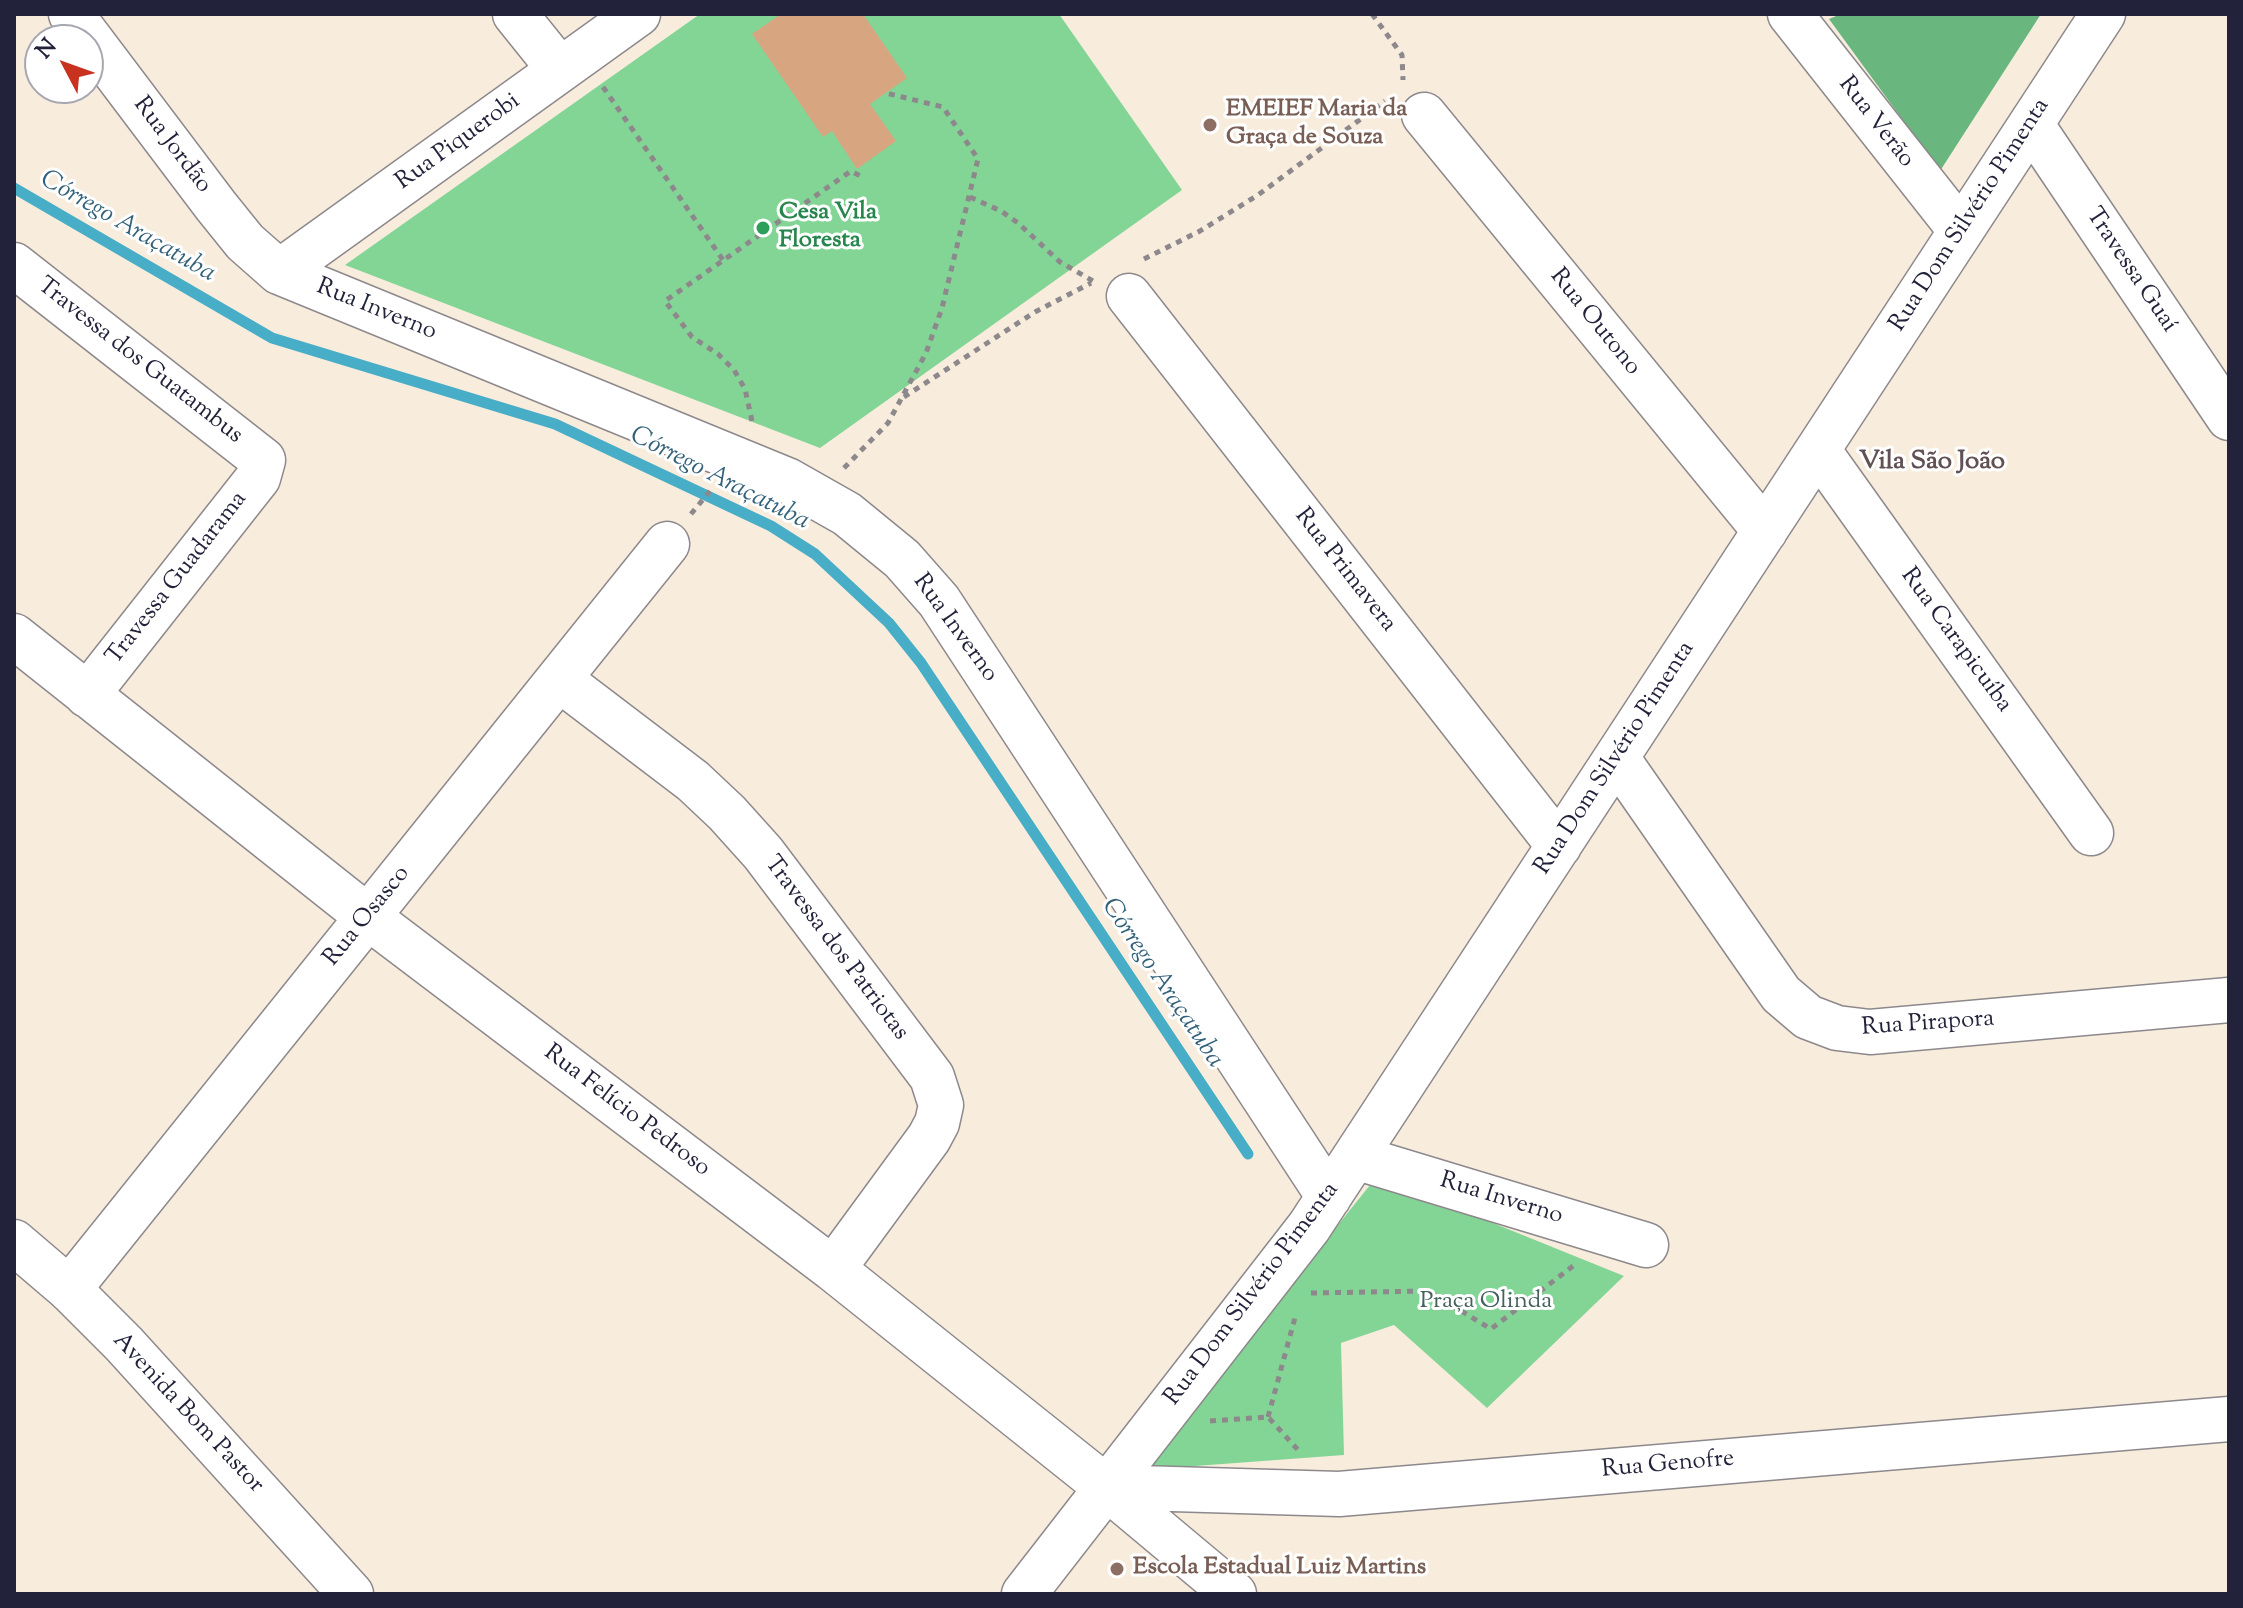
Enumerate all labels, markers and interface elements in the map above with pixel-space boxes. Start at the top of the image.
north arrow [24,24,104,104]
text: N [30,32,65,67]
street label: Rua Verão [1831,72,1919,174]
street label: Rua Piquerobi [391,88,527,198]
street label: Rua Jordão [125,92,217,200]
street label: Rua Dom Silvério Pimenta [1885,94,2057,338]
place label: EMEIEF Maria da Graça de Souza [1226,97,1407,153]
marker: EMEIEF Maria da Graça de Souza [1201,116,1219,134]
water label: Córrego Araçatuba [34,165,220,291]
place label: Cesa Vila Floresta [779,200,877,256]
street label: Travessa Guaí [2078,203,2182,339]
marker: Cesa Vila Floresta [754,219,772,237]
street label: Rua Outono [1542,264,1646,382]
street label: Travessa dos Guatambus [30,273,248,451]
street label: Rua Inverno [312,274,440,348]
water label: Córrego Araçatuba [624,421,814,539]
district label: Vila São João [1859,448,2005,480]
street label: Travessa Guadarama [101,487,255,671]
street label: Rua Primavera [1287,503,1401,639]
street label: Rua Carapicuíba [1893,563,2017,719]
street label: Rua Inverno [905,569,1003,689]
street label: Rua Dom Silvério Pimenta [1530,637,1702,881]
street label: Travessa dos Patriotas [756,851,914,1047]
street label: Rua Osasco [319,861,417,973]
water label: Córrego Araçatuba [1093,893,1229,1075]
street label: Rua Pirapora [1861,1006,1995,1044]
street label: Rua Felício Pedroso [537,1040,715,1184]
street label: Rua Inverno [1436,1168,1566,1232]
street label: Rua Dom Silvério Pimenta [1160,1178,1346,1412]
park label: Praça Olinda [1420,1289,1552,1317]
street label: Avenida Bom Pastor [105,1328,269,1500]
street label: Rua Genofre [1601,1446,1735,1486]
place label: Escola Estadual Luiz Martins [1133,1555,1426,1583]
marker: Escola Estadual Luiz Martins [1108,1560,1126,1578]

